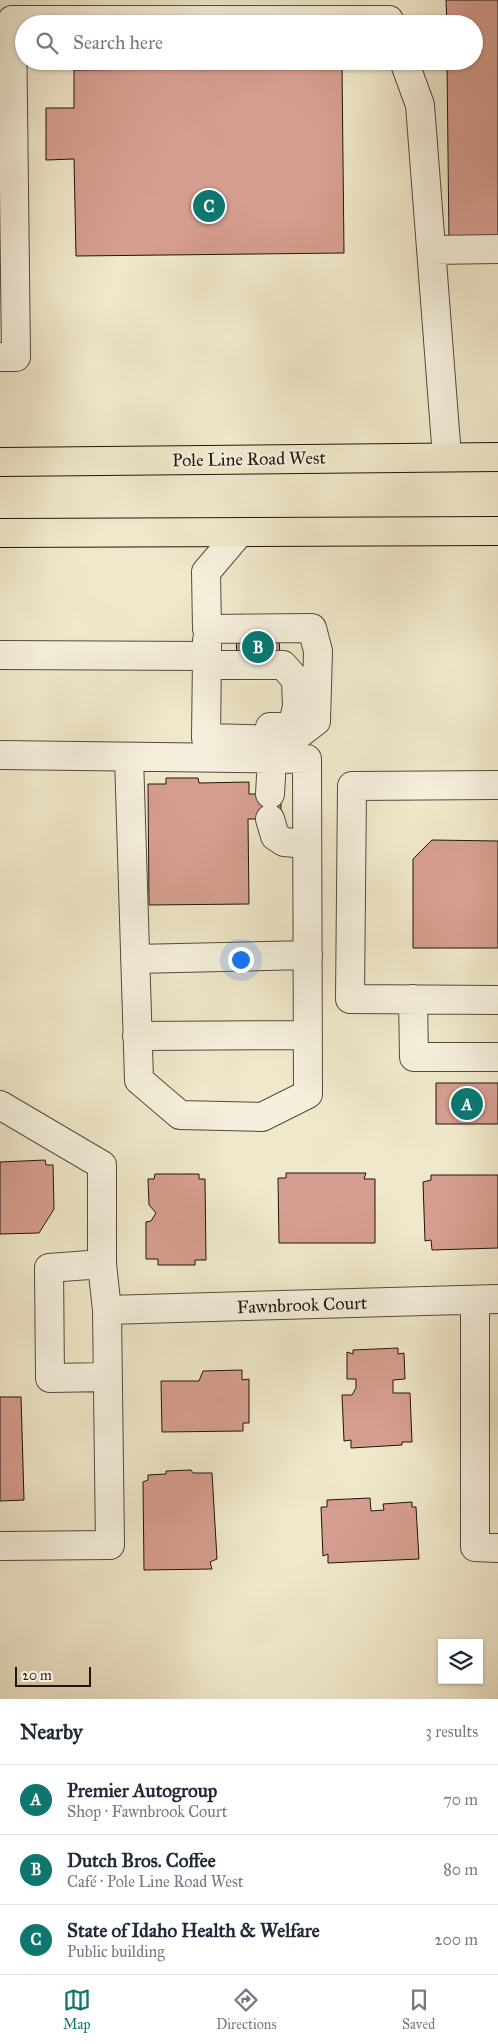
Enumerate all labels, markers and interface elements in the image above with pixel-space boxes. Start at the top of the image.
search box [15,15,483,70]
icon: search [33,29,61,57]
text: Search here [73,31,163,54]
pin: C [193,187,225,225]
street label: Pole Line Road West [172,447,327,471]
pin: B [242,628,274,666]
your location [228,947,254,973]
pin: A [451,1085,483,1123]
street label: Fawnbrook Court [236,1292,368,1318]
map controls [438,1639,483,1684]
button: layers [438,1639,483,1684]
scale bar [15,1664,91,1687]
text: 20 m [22,1667,52,1684]
text: Nearby [20,1719,83,1745]
text: 3 results [425,1722,478,1741]
text: Premier Autogroup [67,1779,217,1802]
text: A [31,1790,41,1809]
text: 70 m [443,1790,478,1809]
text: Shop · Fawnbrook Court [67,1802,227,1821]
text: Dutch Bros. Coffee [67,1849,216,1872]
text: B [31,1860,41,1879]
text: 80 m [443,1860,478,1879]
text: Café · Pole Line Road West [67,1872,243,1891]
text: State of Idaho Health & Welfare [67,1919,320,1942]
text: C [31,1930,41,1949]
text: 200 m [435,1930,478,1949]
text: Public building [67,1942,165,1961]
tab: Map [63,1986,91,2033]
tab: Directions [216,1986,277,2033]
tab: Saved [402,1986,435,2033]

